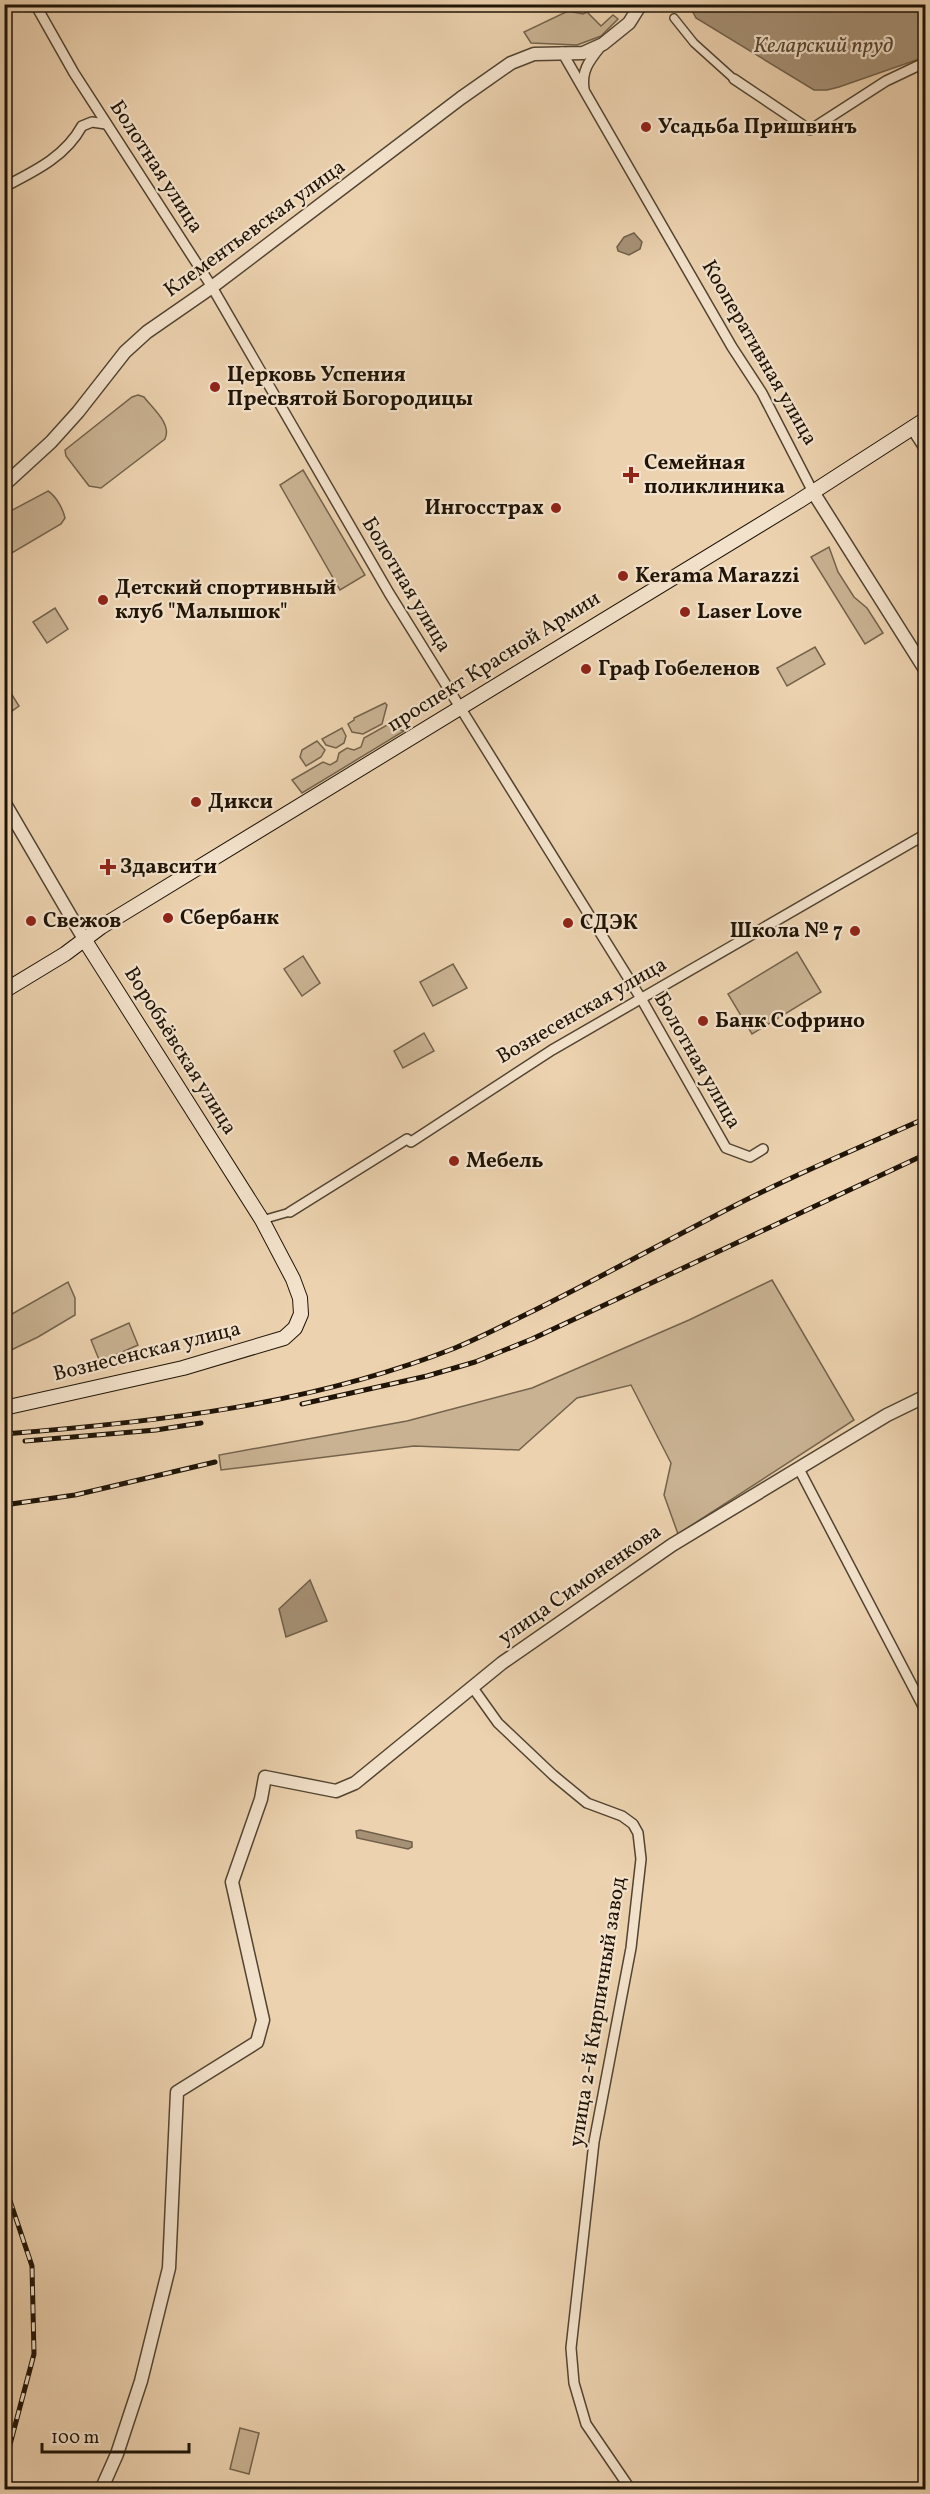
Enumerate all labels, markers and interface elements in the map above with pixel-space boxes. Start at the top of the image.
water label: Келарский пруд [753,31,893,62]
street label: Болотная улица [102,95,210,239]
place label: Усадьба Пришвинъ [658,113,857,142]
marker: Усадьба Пришвинъ [639,120,653,134]
street label: Клементьевская улица [158,153,352,305]
street label: Кооперативная улица [694,255,824,451]
place label: Церковь Успения Пресвятой Богородицы [227,361,473,414]
marker: Церковь Успения Пресвятой Богородицы [208,380,222,394]
place label: Семейная поликлиника [644,449,785,502]
marker: Семейная поликлиника [622,466,640,484]
place label: Ингосстрах [424,494,544,523]
marker: Ингосстрах [549,501,563,515]
street label: Болотная улица [354,512,458,658]
place label: Kerama Marazzi [635,562,800,591]
marker: Kerama Marazzi [616,569,630,583]
place label: Детский спортивный клуб "Малышок" [115,574,336,627]
street label: проспект Красной Армии [382,584,606,740]
marker: Детский спортивный клуб "Малышок" [96,593,110,607]
place label: Laser Love [697,598,802,627]
marker: Laser Love [678,605,692,619]
place label: Граф Гобеленов [598,655,760,684]
marker: Граф Гобеленов [579,662,593,676]
place label: Дикси [208,788,273,817]
marker: Дикси [189,795,203,809]
place label: Здавсити [120,853,217,882]
marker: Здавсити [101,860,115,874]
place label: Сбербанк [180,904,279,933]
place label: Свежов [43,907,121,936]
place label: СДЭК [580,909,638,938]
marker: Сбербанк [161,911,175,925]
marker: Свежов [24,914,38,928]
marker: СДЭК [561,916,575,930]
place label: Школа № 7 [730,917,843,946]
marker: Школа № 7 [848,924,862,938]
street label: Вознесенская улица [492,950,672,1072]
street label: Воробьёвская улица [116,961,244,1141]
street label: Болотная улица [646,987,748,1135]
place label: Банк Софрино [715,1007,865,1036]
marker: Банк Софрино [696,1014,710,1028]
place label: Мебель [466,1147,544,1176]
marker: Мебель [447,1154,461,1168]
street label: Вознесенская улица [50,1315,244,1389]
street label: улица Симоненкова [492,1518,668,1652]
street label: улица 2-й Кирпичный завод [562,1875,634,2149]
scale bar [42,2416,189,2454]
text: 100 m [51,2426,100,2451]

